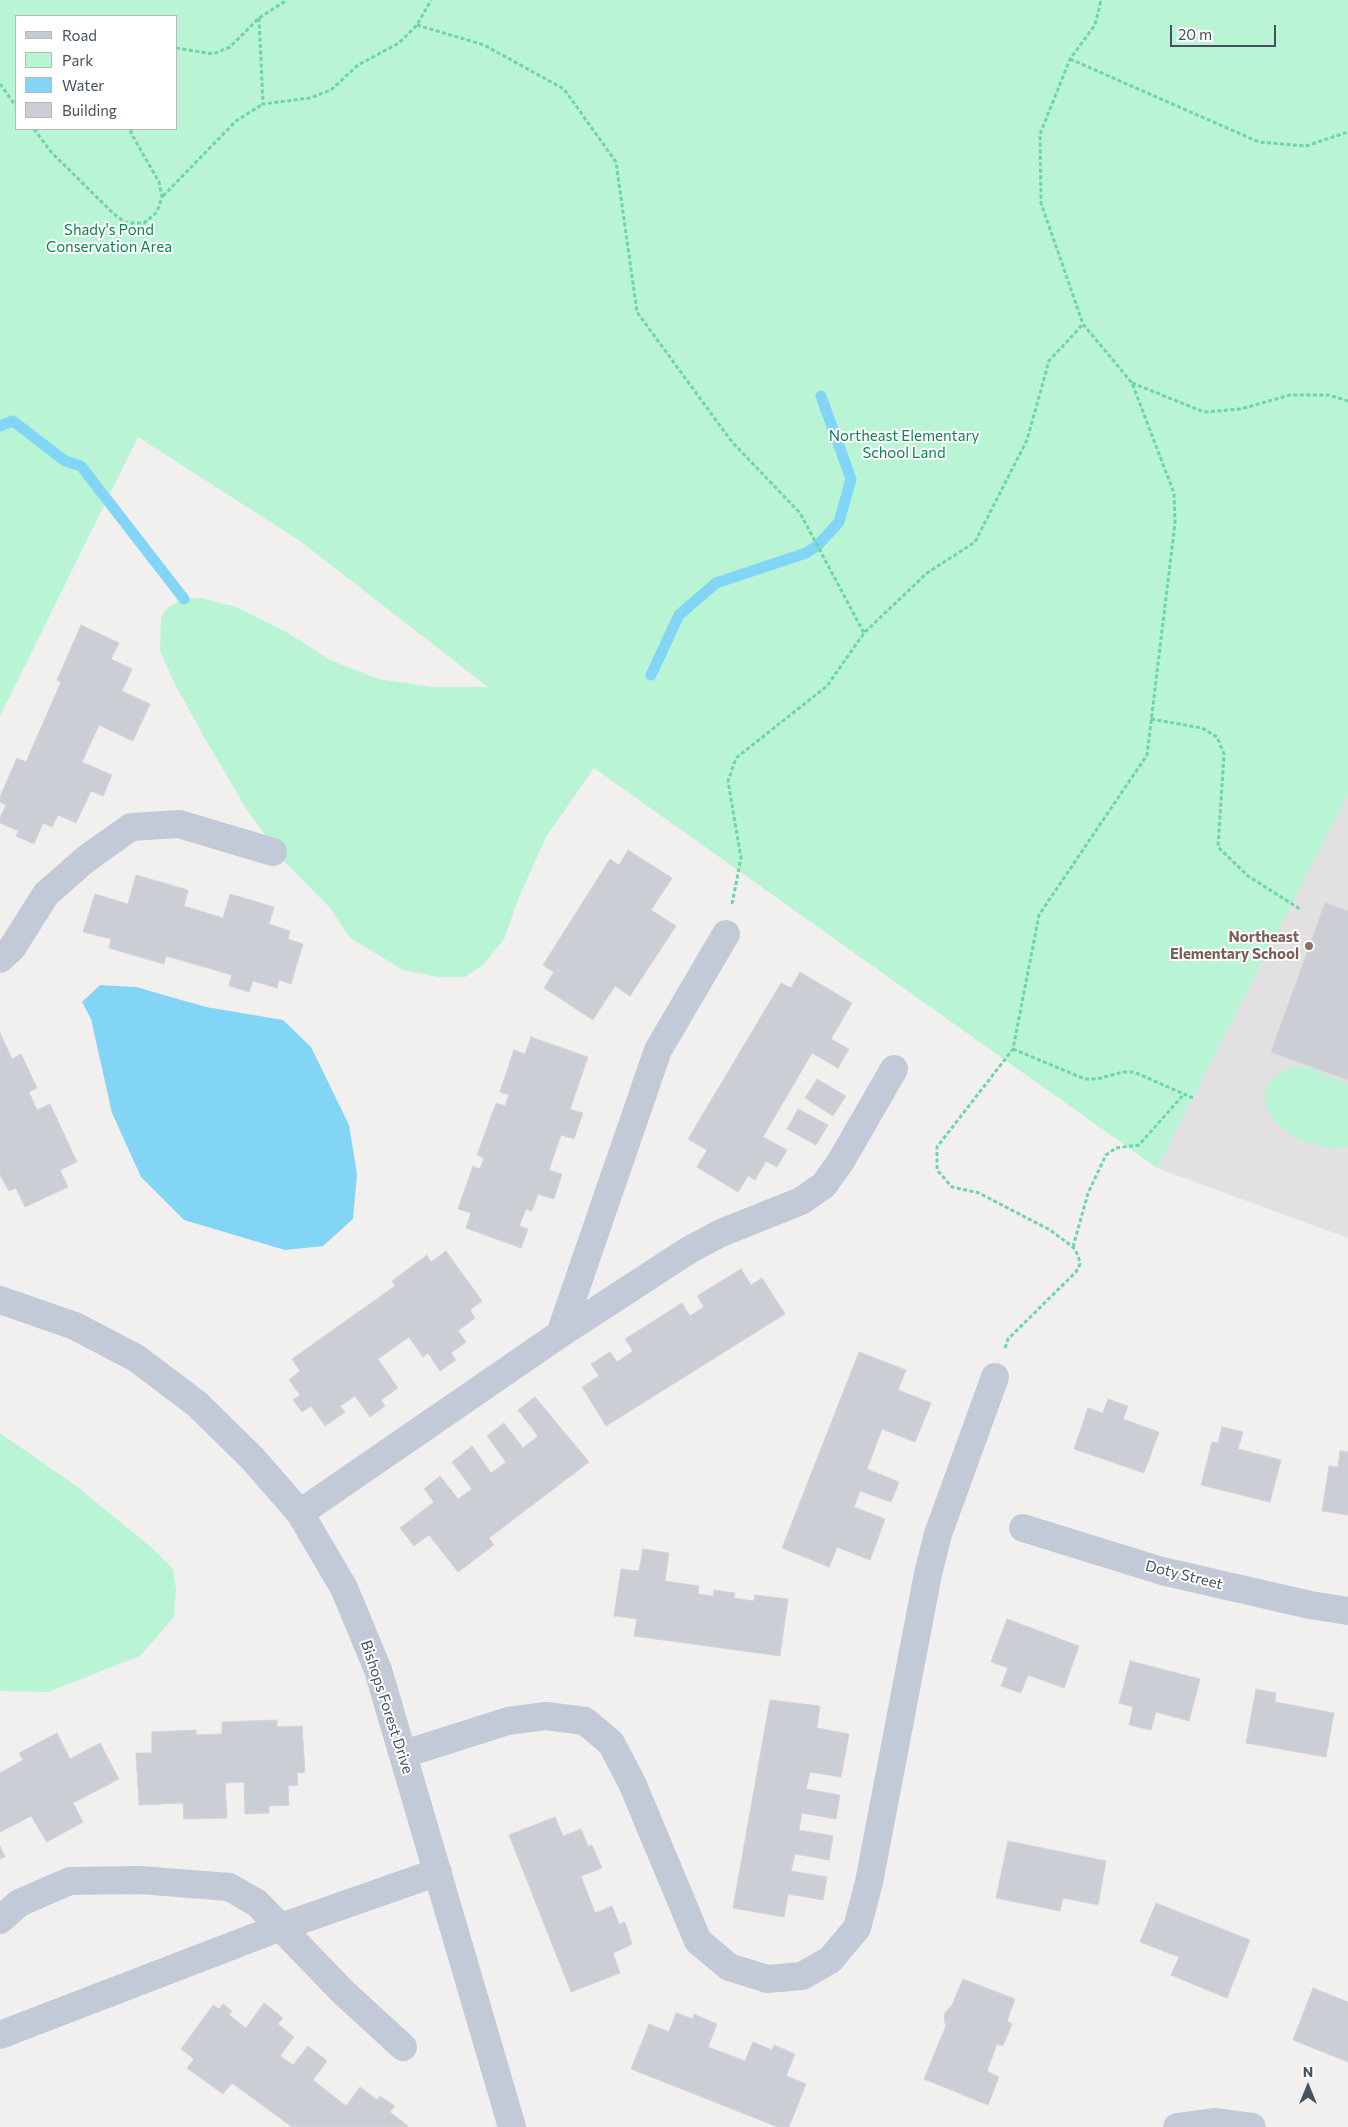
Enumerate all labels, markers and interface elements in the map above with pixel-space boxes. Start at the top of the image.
legend [15,15,178,130]
scale bar [1173,15,1279,47]
text: 20 m [1178,25,1212,43]
text: Road [62,26,97,44]
text: Park [62,51,93,69]
text: Water [62,76,104,94]
text: Building [62,101,117,119]
park label: Shady's Pond Conservation Area [46,221,172,256]
park label: Northeast Elementary School Land [829,427,979,462]
place label: Northeast Elementary School [1170,928,1299,963]
marker: Northeast Elementary School [1303,940,1315,952]
street label: Doty Street [1143,1557,1225,1593]
street label: Bishops Forest Drive [357,1638,417,1776]
north arrow [1283,2062,1333,2112]
text: N [1303,2063,1313,2080]

